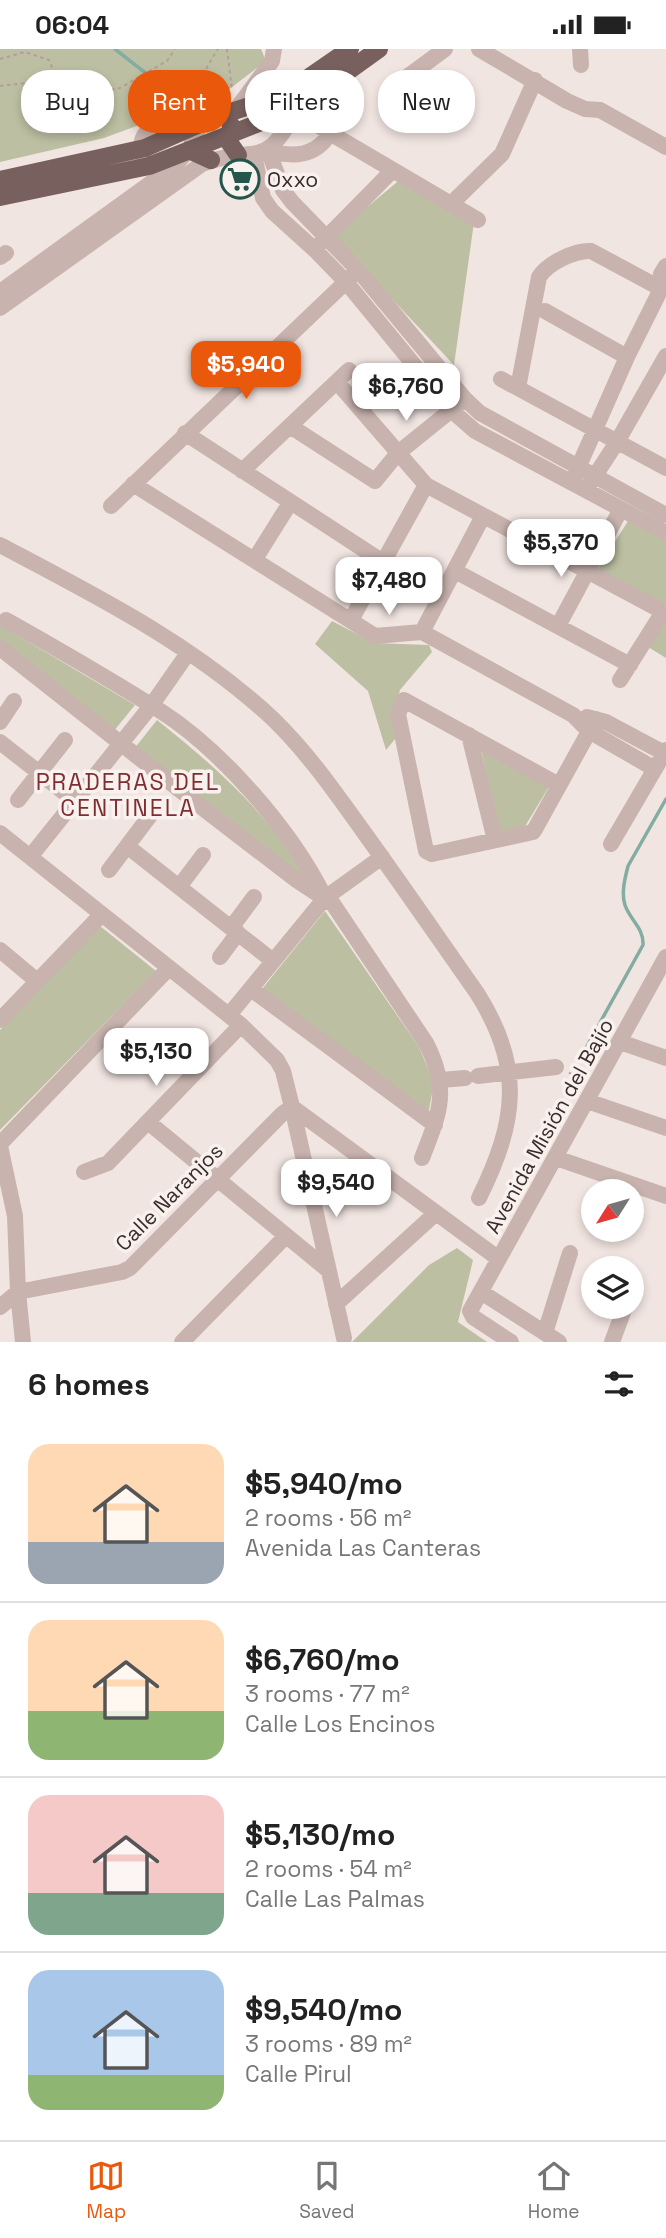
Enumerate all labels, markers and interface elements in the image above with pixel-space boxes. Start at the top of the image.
text: 06:04 [35,8,109,42]
chip: Buy [21,70,114,133]
chip: Rent [128,70,231,133]
chip: Filters [245,70,364,133]
chip: New [378,70,475,133]
supermarket icon: Oxxo [219,158,261,200]
place label: Oxxo [267,166,318,193]
pin: $5,940 [189,341,303,401]
text: $5,940 [207,349,285,379]
pin: $6,760 [349,363,463,423]
text: $6,760 [368,371,444,401]
pin: $5,370 [504,519,618,579]
text: $5,370 [523,527,599,557]
pin: $7,480 [332,557,446,617]
text: $7,480 [351,565,427,595]
district label: PRADERAS DEL CENTINELA [36,767,220,823]
street label: Avenida Misión del Bajío [479,1014,619,1238]
pin: $5,130 [99,1028,213,1088]
text: $5,130 [120,1036,192,1066]
street label: Calle Naranjos [109,1137,229,1257]
pin: $9,540 [279,1159,393,1219]
text: $9,540 [297,1167,375,1197]
north arrow [581,1179,644,1243]
map controls [581,1179,644,1319]
button: layers [581,1256,644,1319]
text: 6 homes [28,1365,150,1404]
icon: filters [600,1365,638,1403]
text: $5,940/mo [245,1464,403,1503]
icon: home [84,1472,168,1556]
text: 2 rooms · 56 m² [245,1503,411,1533]
text: Avenida Las Canteras [245,1533,481,1563]
text: $6,760/mo [245,1640,400,1679]
icon: home [84,1648,168,1732]
text: 3 rooms · 77 m² [245,1679,410,1709]
text: Calle Los Encinos [245,1709,435,1739]
text: $5,130/mo [245,1815,395,1854]
icon: home [84,1823,168,1907]
text: 2 rooms · 54 m² [245,1854,412,1884]
text: Calle Las Palmas [245,1884,425,1914]
text: $9,540/mo [245,1990,402,2029]
icon: home [84,1998,168,2082]
text: 3 rooms · 89 m² [245,2029,412,2059]
text: Calle Pirul [245,2059,352,2089]
tab: Map [87,2157,126,2224]
tab: Saved [299,2157,355,2224]
tab: Home [528,2157,579,2224]

